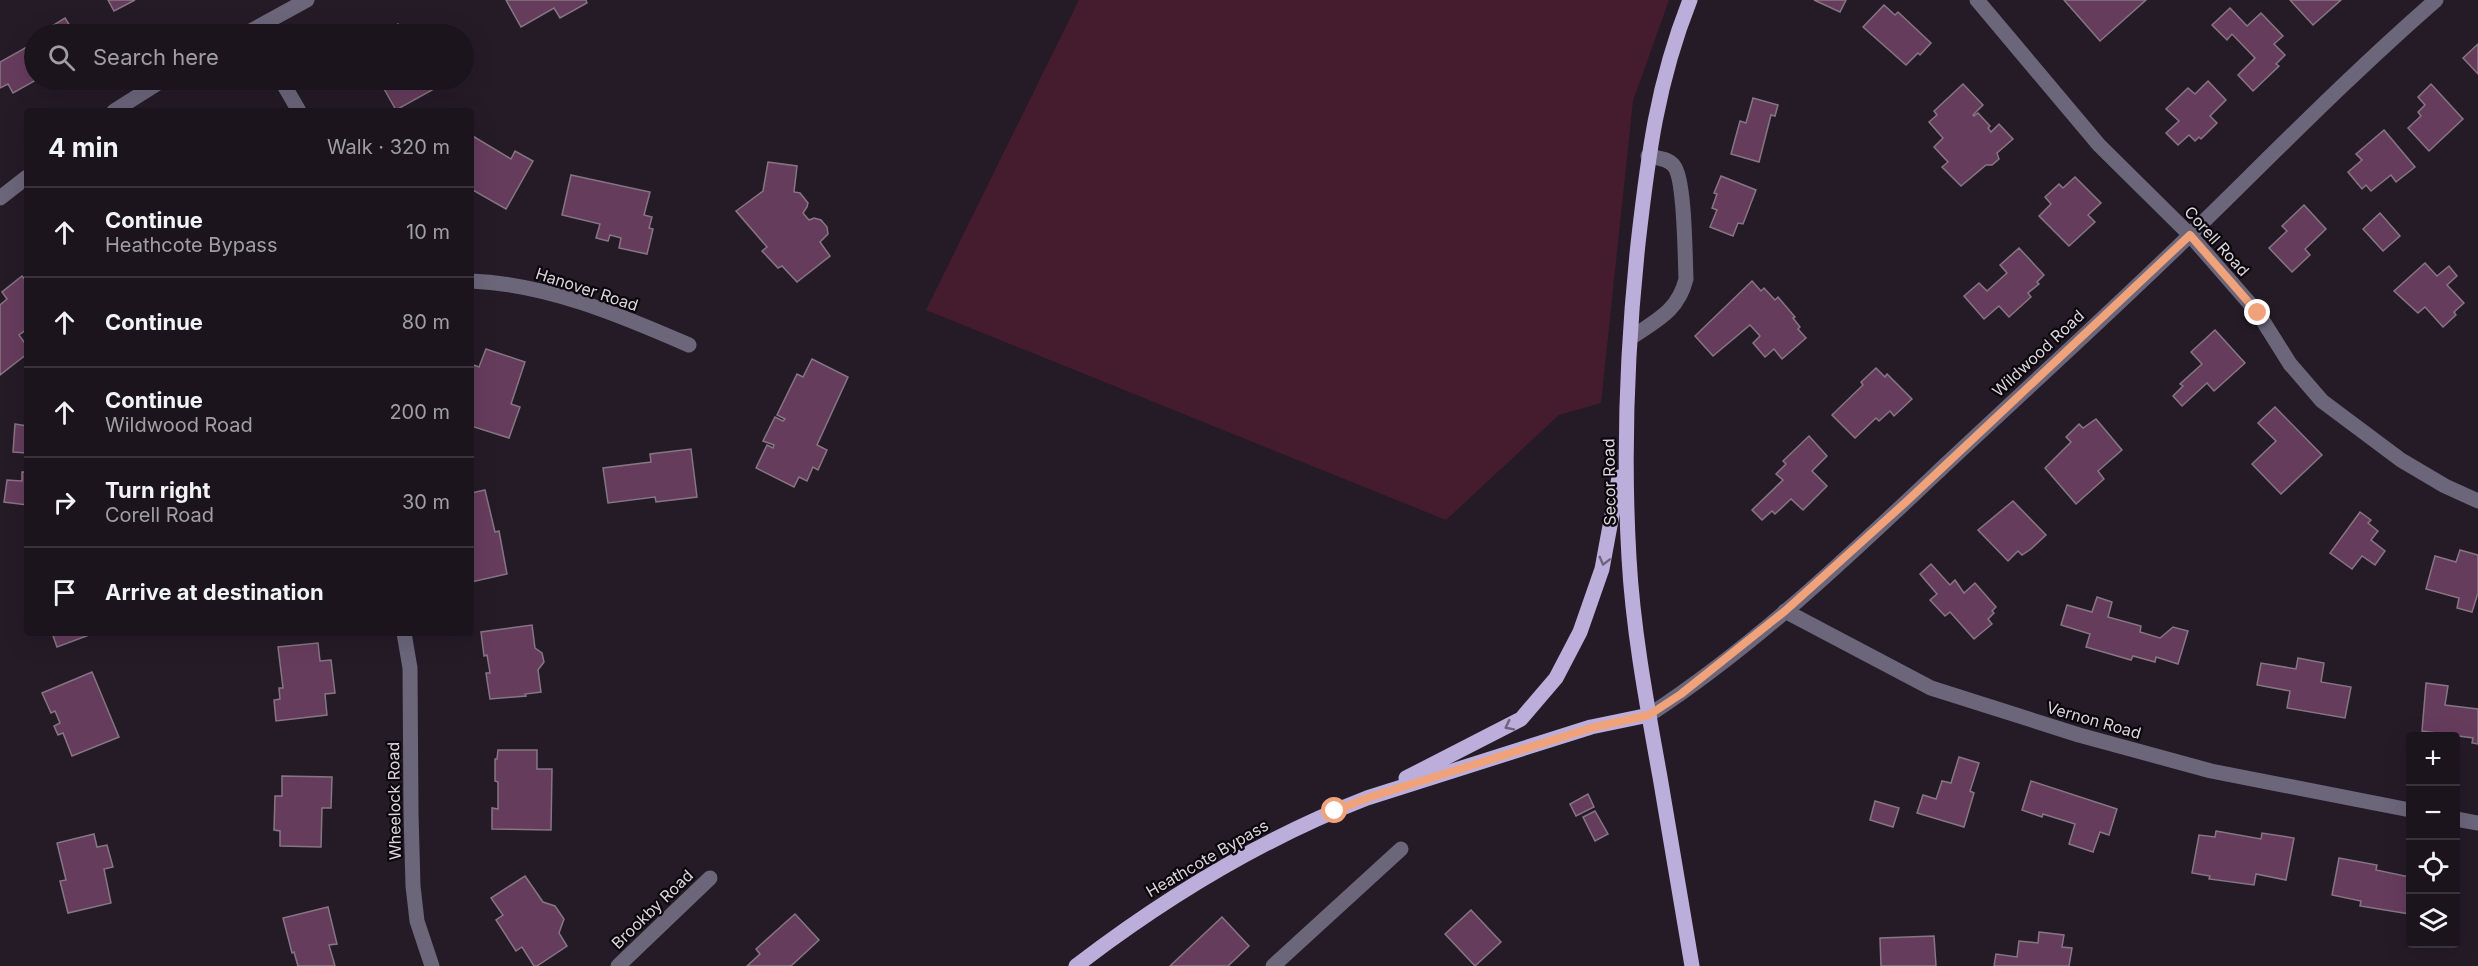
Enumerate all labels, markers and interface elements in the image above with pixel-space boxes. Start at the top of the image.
search box [24,24,474,90]
icon: search [45,41,78,74]
text: Search here [93,44,219,70]
text: 4 min [48,132,119,163]
text: Walk · 320 m [327,135,450,159]
street label: Corell Road [2180,202,2254,280]
text: Continue [105,207,203,233]
icon: ahead [48,216,81,249]
text: 10 m [406,220,450,244]
text: Heathcote Bypass [105,233,277,257]
street label: Hanover Road [533,263,641,315]
route end [2244,299,2270,325]
street label: Wildwood Road [1988,305,2088,401]
icon: ahead [48,306,81,339]
text: Continue [105,309,203,335]
text: 80 m [402,310,450,334]
text: Continue [105,387,203,413]
icon: ahead [48,396,81,429]
text: 200 m [389,400,450,424]
text: Wildwood Road [105,413,253,437]
street label: Secor Road [1598,438,1620,526]
text: Turn right [105,477,211,503]
icon: right [48,486,81,519]
text: 30 m [402,490,450,514]
text: Corell Road [105,503,214,527]
one-way arrow [1598,556,1611,566]
icon: arrive [48,576,81,609]
text: Arrive at destination [105,579,324,605]
street label: Vernon Road [2044,697,2144,743]
one-way arrow [1504,719,1515,730]
map controls [2406,732,2460,948]
button: + [2406,732,2460,786]
street label: Wheelock Road [383,742,405,860]
button: − [2406,786,2460,840]
route start [1321,797,1347,823]
street label: Heathcote Bypass [1142,815,1272,901]
button: locate [2406,840,2460,894]
street label: Brookby Road [607,865,697,953]
button: layers [2406,894,2460,948]

